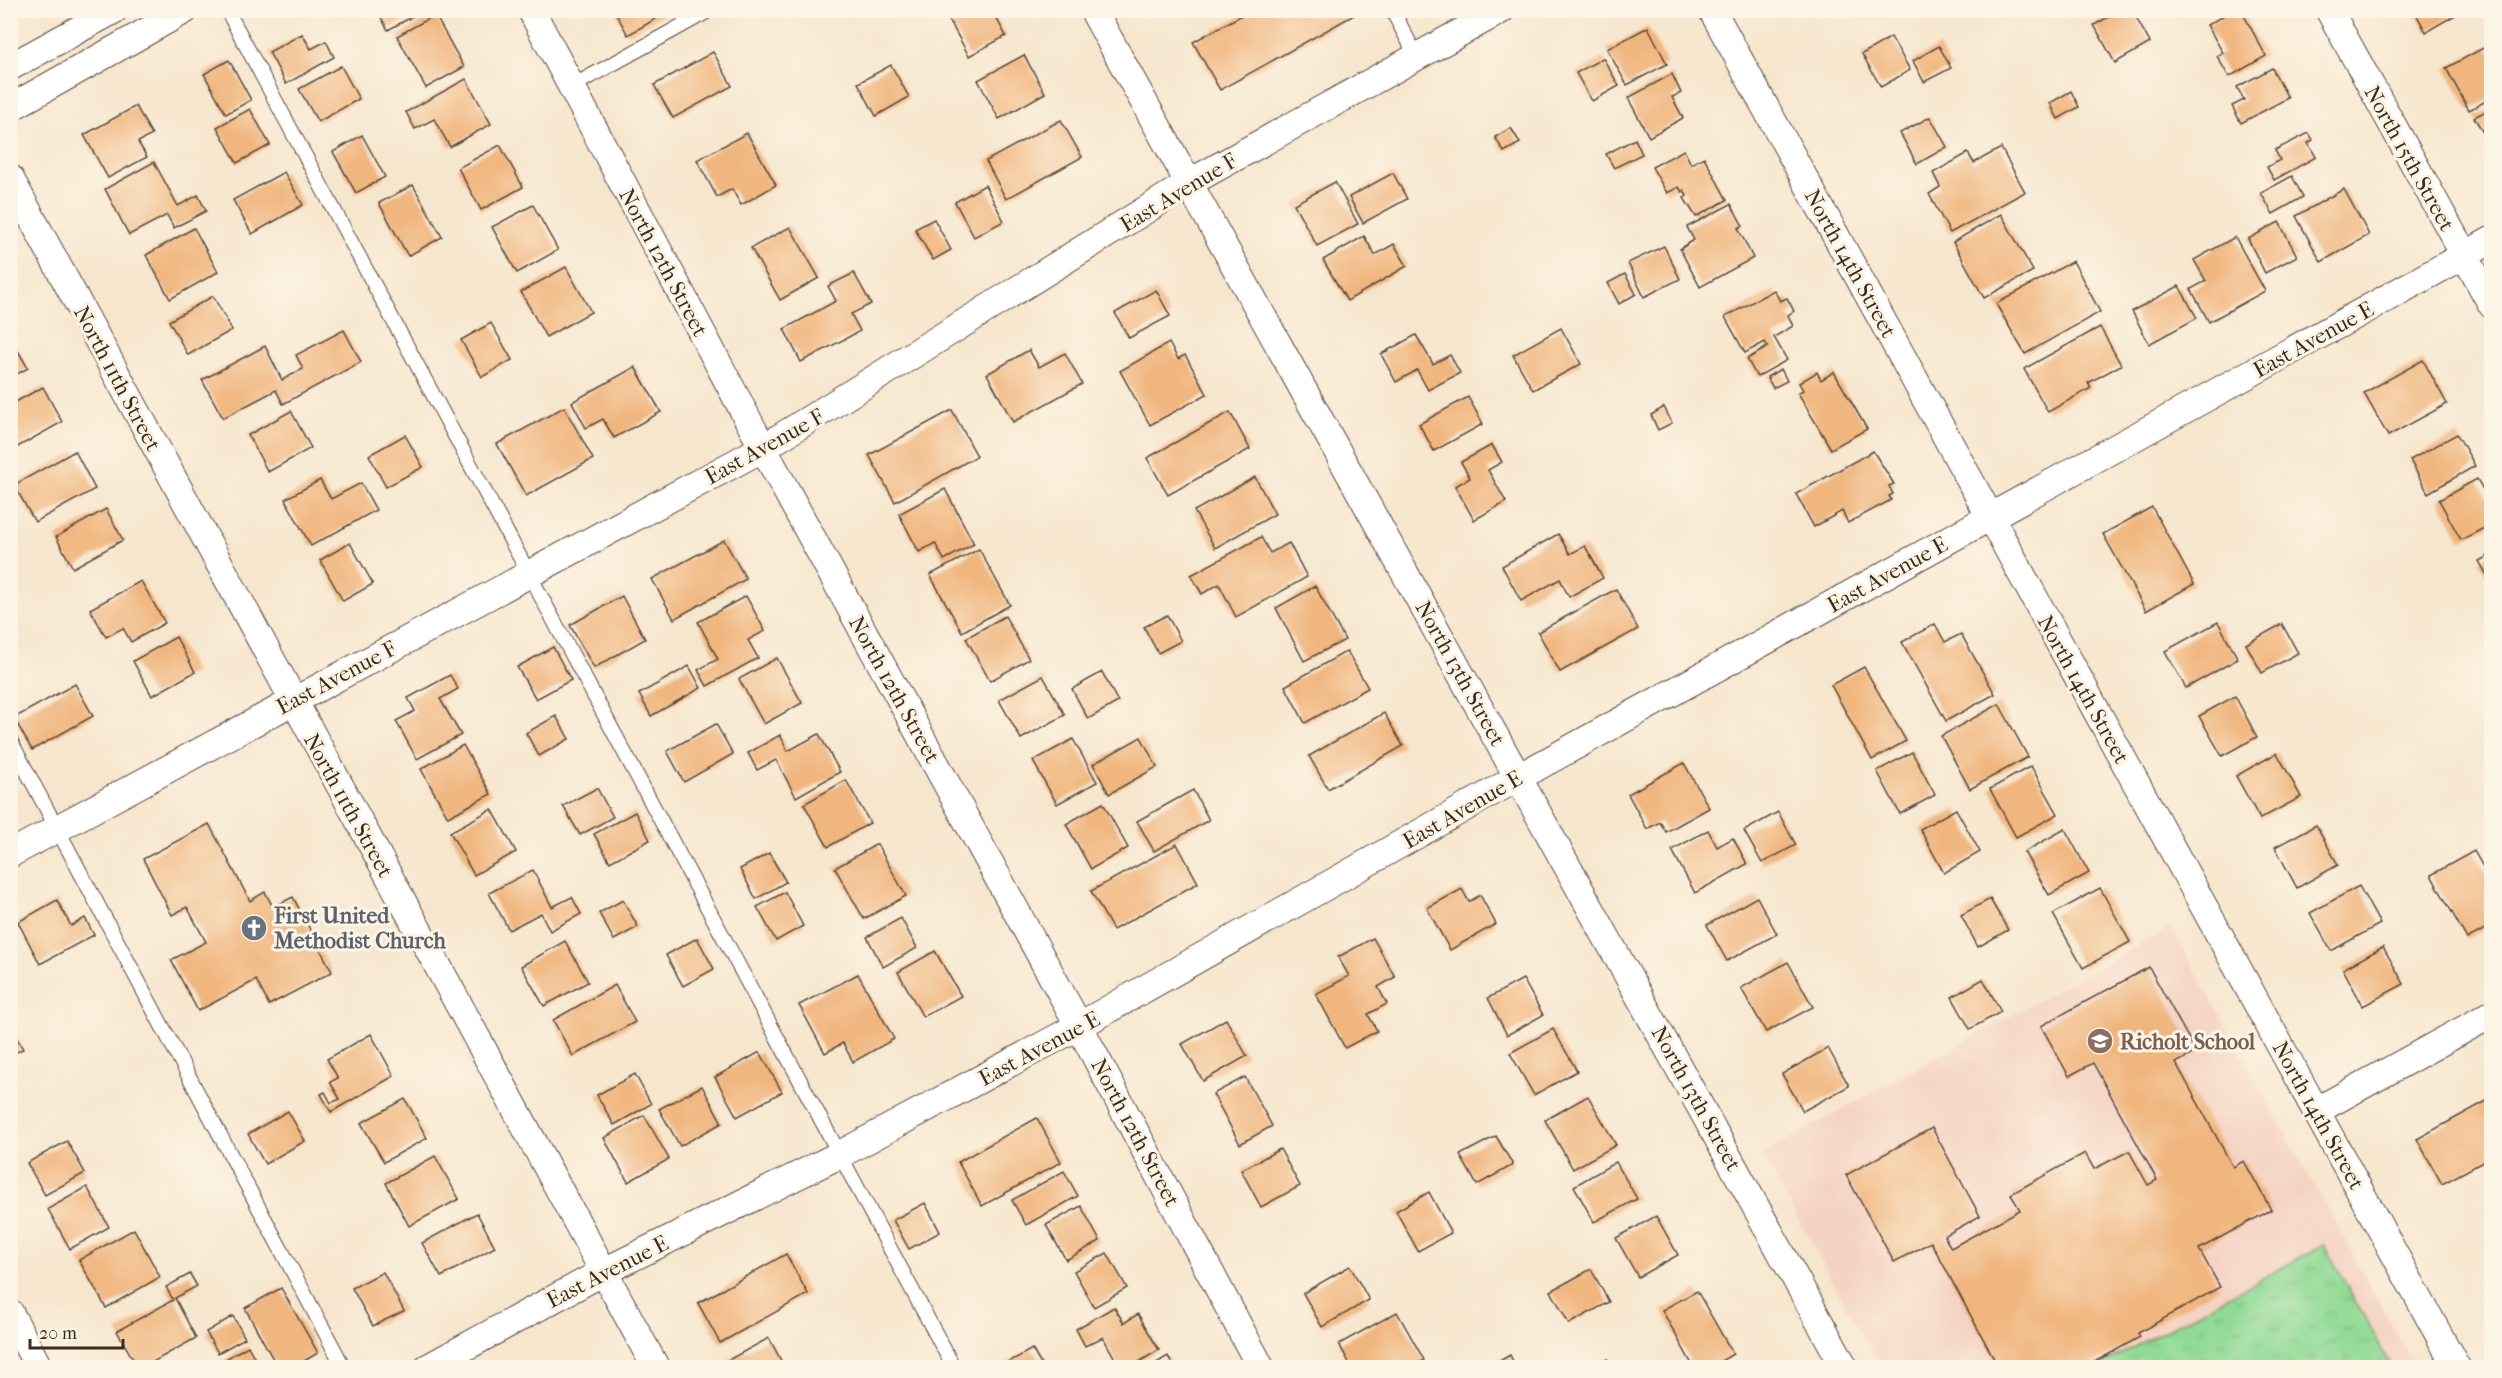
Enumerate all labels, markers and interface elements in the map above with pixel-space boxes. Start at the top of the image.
street label: North 15th Street [2358,81,2460,236]
street label: East Avenue F [1115,148,1242,238]
street label: North 12th Street [613,184,713,341]
street label: North 14th Street [1799,185,1902,342]
street label: East Avenue E [2249,296,2378,384]
street label: North 11th Street [68,302,166,456]
street label: East Avenue F [701,403,829,490]
street label: East Avenue E [1823,531,1952,619]
street label: North 13th Street [1410,597,1511,751]
street label: North 14th Street [2032,611,2135,768]
street label: North 12th Street [843,612,945,768]
street label: East Avenue F [272,635,401,720]
street label: North 11th Street [298,729,398,882]
street label: East Avenue E [1398,765,1527,854]
place label: First United Methodist Church [273,903,446,954]
church icon: First United Methodist Church [239,913,269,943]
street label: East Avenue E [974,1006,1104,1092]
street label: North 13th Street [1646,1022,1747,1176]
school or university icon: Richolt School [2085,1026,2115,1056]
place label: Richolt School [2120,1029,2256,1055]
street label: North 14th Street [2267,1037,2370,1194]
street label: North 12th Street [1085,1054,1185,1211]
street label: East Avenue E [542,1230,673,1314]
scale bar [30,1312,123,1350]
text: 20 m [39,1323,77,1344]

